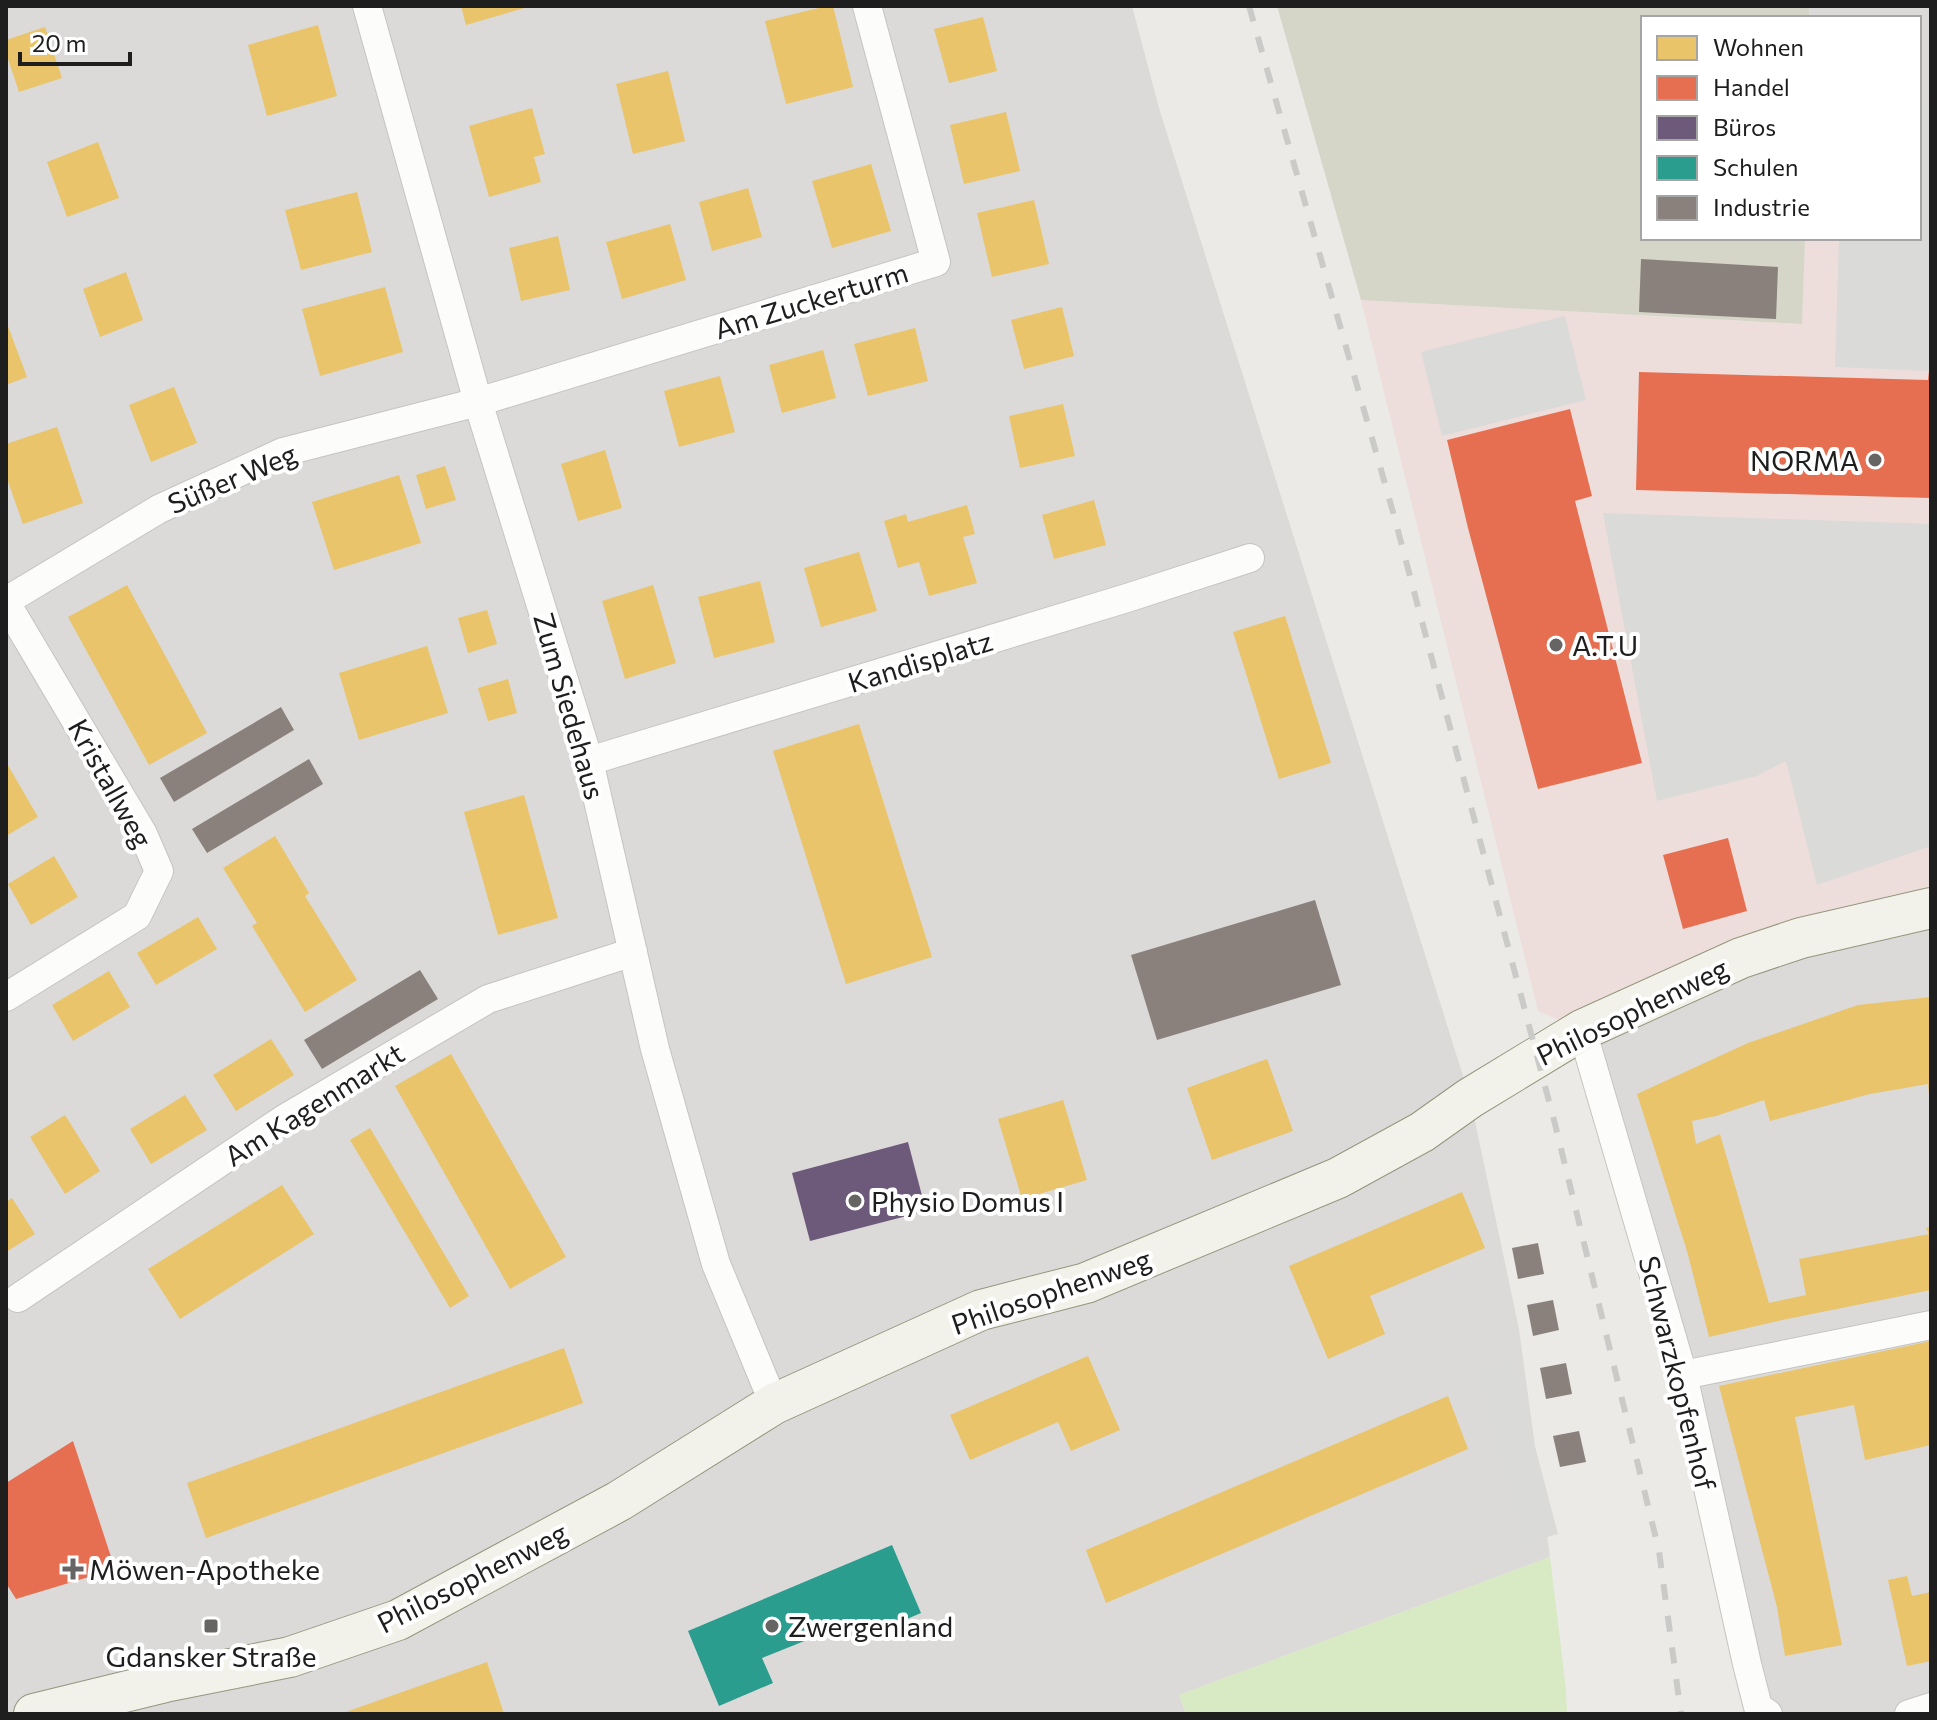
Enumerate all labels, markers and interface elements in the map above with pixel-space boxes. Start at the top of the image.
scale bar [20,16,130,66]
legend [1641,16,1921,240]
text: 20 m [32,28,86,57]
text: Wohnen [1713,32,1804,61]
text: Handel [1713,72,1790,101]
text: Büros [1713,112,1776,141]
text: Schulen [1713,152,1799,181]
text: Industrie [1713,192,1810,221]
street label: Am Zuckerturm [710,254,912,346]
street label: Süßer Weg [162,436,302,520]
place label: NORMA [1750,443,1859,477]
marker: NORMA [1866,451,1884,469]
street label: Zum Siedehaus [527,609,613,803]
street label: Kandisplatz [844,623,996,699]
place label: A.T.U [1572,628,1638,662]
marker: A.T.U [1547,636,1565,654]
street label: Kristallweg [62,713,160,853]
street label: Philosophenweg [1531,950,1733,1072]
street label: Am Kagenmarkt [218,1035,410,1173]
place label: Physio Domus I [871,1184,1064,1218]
marker: Physio Domus I [846,1192,864,1210]
street label: Philosophenweg [947,1241,1155,1341]
street label: Schwarzkopfenhof [1632,1252,1724,1494]
street label: Philosophenweg [371,1514,573,1640]
place label: Möwen-Apotheke [89,1552,320,1586]
marker: Möwen-Apotheke [64,1560,82,1578]
place label: Zwergenland [788,1609,953,1643]
marker: Gdansker Straße [202,1617,220,1635]
marker: Zwergenland [763,1617,781,1635]
place label: Gdansker Straße [106,1639,316,1673]

